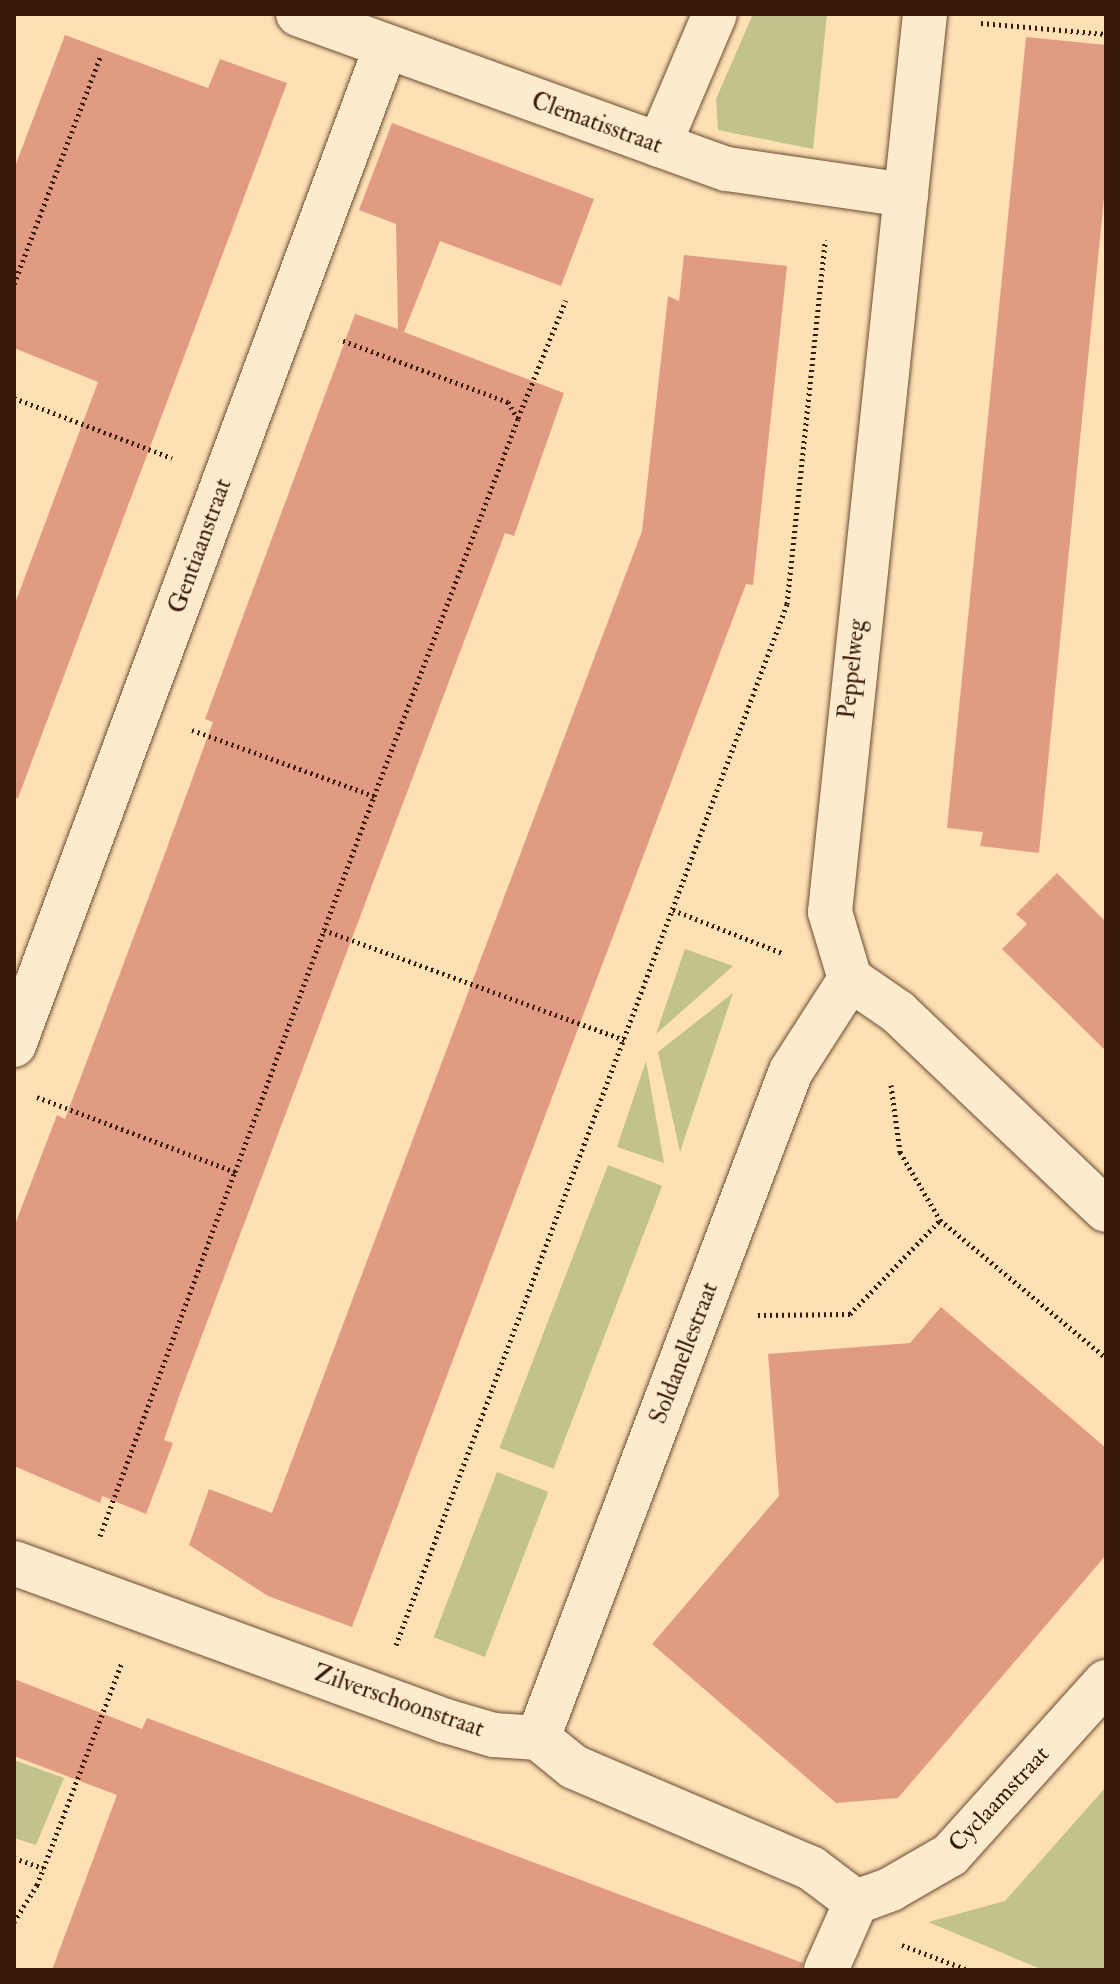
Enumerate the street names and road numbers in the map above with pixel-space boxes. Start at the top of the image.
street label: Clematisstraat [528,86,666,160]
street label: Gentiaanstraat [162,475,238,617]
street label: Peppelweg [832,618,872,720]
street label: Soldanellestraat [644,1278,724,1428]
street label: Zilverschoonstraat [310,1658,488,1744]
street label: Cyclaamstraat [943,1740,1055,1858]

